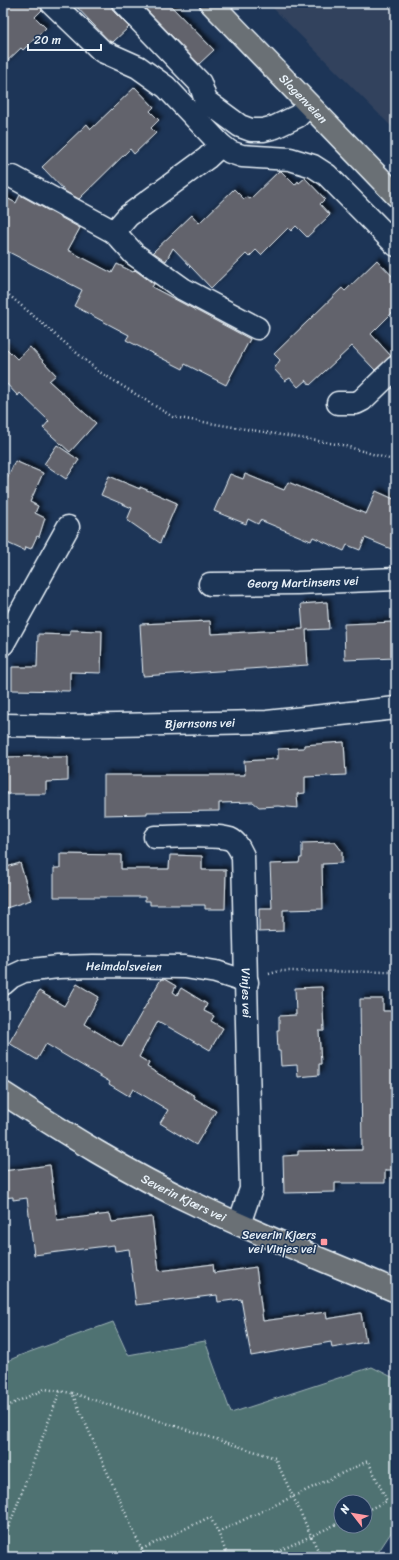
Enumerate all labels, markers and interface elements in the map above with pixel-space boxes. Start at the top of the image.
scale bar [28,26,101,52]
text: 20 m [34,29,61,51]
street label: Slagenveien [273,68,333,130]
street label: Georg Martinsens vei [247,569,360,595]
street label: Bjørnsons vei [165,712,236,735]
street label: Heimdalsveien [86,955,162,978]
street label: Vinjes vei [235,968,258,1019]
street label: Severin Kjærs vei [137,1168,230,1228]
place label: Severin Kjærs vei Vinjes vei [242,1224,317,1260]
marker: Severin Kjærs vei Vinjes vei [319,1237,329,1247]
north arrow [333,1494,373,1534]
text: N [334,1501,355,1518]

